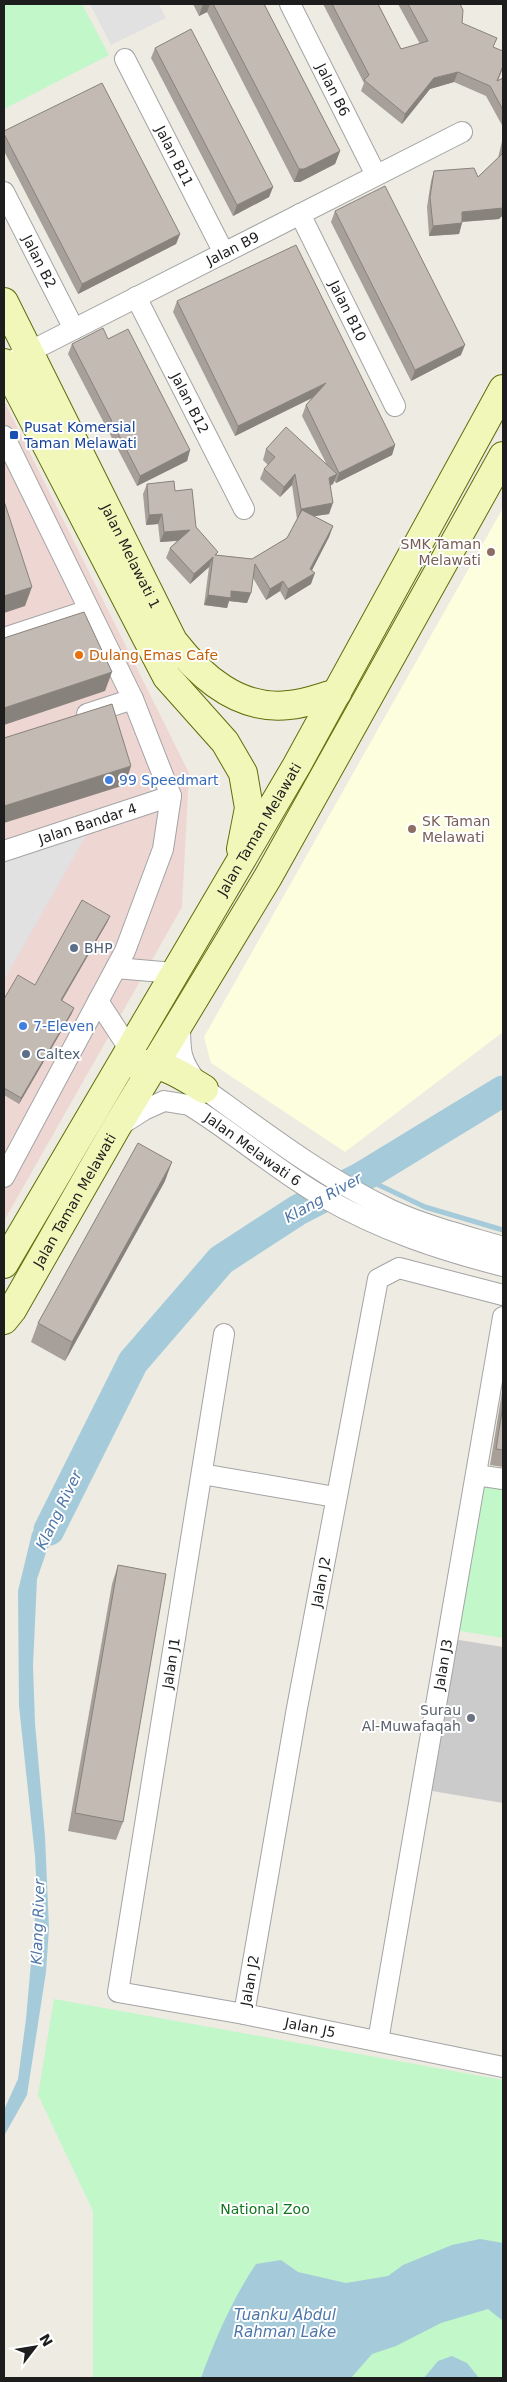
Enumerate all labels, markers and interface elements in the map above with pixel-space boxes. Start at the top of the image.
street label: Jalan B6 [313,60,353,119]
street label: Jalan B11 [152,122,197,189]
street label: Jalan B9 [203,228,262,269]
street label: Jalan B2 [19,232,60,291]
street label: Jalan B10 [326,277,370,344]
street label: Jalan B12 [167,369,212,436]
place label: Pusat Komersial Taman Melawati [23,419,137,451]
marker: Pusat Komersial Taman Melawati [8,429,20,441]
street label: Jalan Melawati 1 [98,500,163,611]
place label: SMK Taman Melawati [401,536,481,568]
marker: SMK Taman Melawati [485,546,497,558]
place label: Dulang Emas Cafe [89,647,218,663]
marker: Dulang Emas Cafe [73,649,85,661]
street label: Jalan Taman Melawati [213,760,304,900]
place label: 99 Speedmart [119,772,219,788]
marker: 99 Speedmart [103,774,115,786]
street label: Jalan Bandar 4 [36,800,139,847]
place label: SK Taman Melawati [422,813,490,845]
marker: SK Taman Melawati [406,823,418,835]
place label: BHP [84,940,113,956]
marker: BHP [68,942,80,954]
place label: 7-Eleven [33,1018,94,1034]
marker: 7-Eleven [17,1020,29,1032]
place label: Caltex [36,1046,80,1062]
marker: Caltex [20,1048,32,1060]
street label: Jalan Melawati 6 [201,1109,304,1189]
street label: Jalan Taman Melawati [30,1131,119,1271]
water label: Klang River [281,1169,366,1227]
water label: Klang River [32,1467,86,1553]
street label: Jalan J2 [308,1555,333,1610]
street label: Jalan J1 [159,1636,183,1691]
street label: Jalan J3 [431,1638,455,1692]
place label: Surau Al-Muwafaqah [362,1702,461,1734]
marker: Surau Al-Muwafaqah [465,1712,477,1724]
water label: Klang River [28,1878,49,1965]
street label: Jalan J2 [237,1954,262,2008]
street label: Jalan J5 [282,2014,337,2041]
park label: National Zoo [220,2201,310,2217]
water label: Tuanku Abdul Rahman Lake [234,2306,337,2341]
north arrow [10,2322,60,2372]
text: N [36,2331,56,2349]

